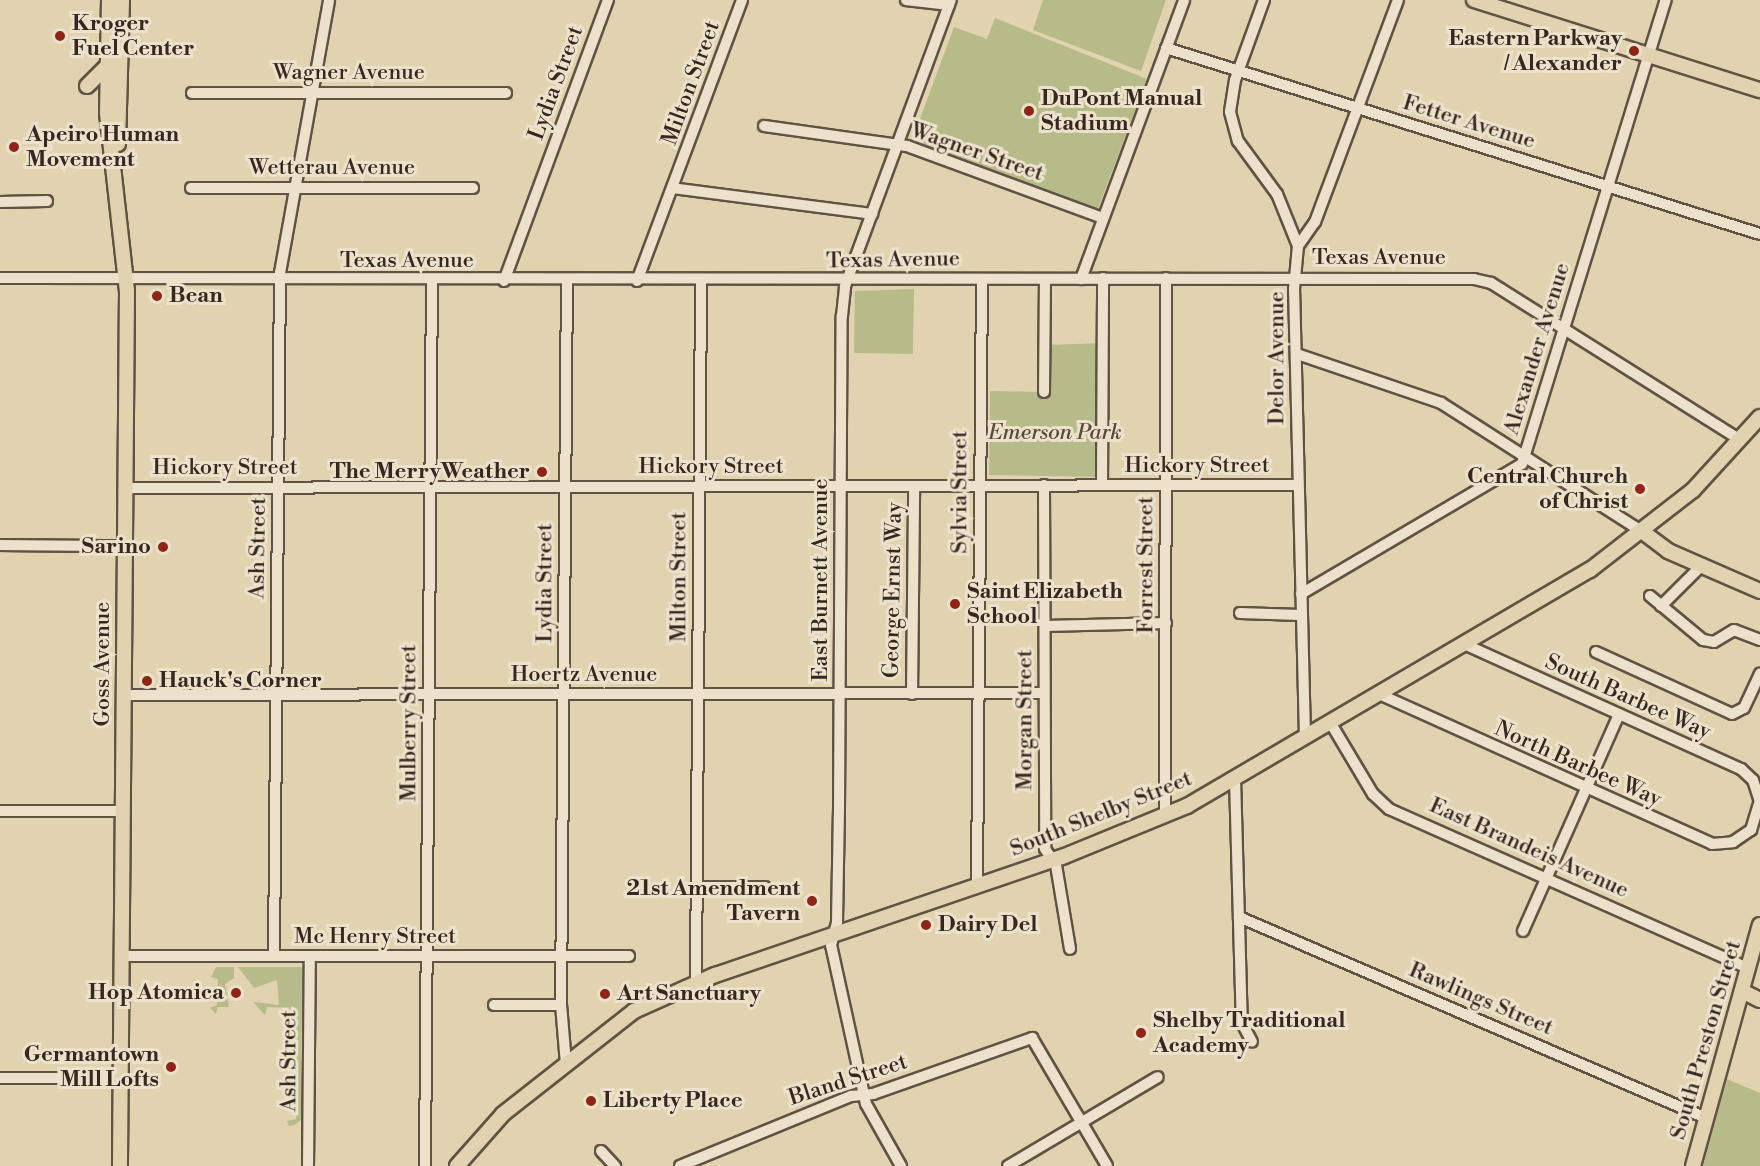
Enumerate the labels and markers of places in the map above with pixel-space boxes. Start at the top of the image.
place label: Kroger Fuel Center [72,10,194,62]
place label: Eastern Parkway / Alexander [1449,25,1622,76]
marker: Kroger Fuel Center [53,29,67,43]
marker: Eastern Parkway / Alexander [1627,44,1641,58]
place label: DuPont Manual Stadium [1041,85,1202,136]
marker: DuPont Manual Stadium [1022,104,1036,118]
place label: Apeiro Human Movement [26,121,179,172]
marker: Apeiro Human Movement [7,140,21,154]
place label: Bean [169,283,223,309]
marker: Bean [150,289,164,303]
place label: The MerryWeather [330,459,530,485]
place label: Central Church of Christ [1467,463,1628,514]
marker: The MerryWeather [535,465,549,479]
marker: Central Church of Christ [1633,482,1647,496]
place label: Sarino [82,534,151,560]
marker: Sarino [156,540,170,554]
place label: Saint Elizabeth School [967,578,1123,630]
marker: Saint Elizabeth School [948,597,962,611]
place label: Hauck's Corner [159,668,322,694]
marker: Hauck's Corner [140,674,154,688]
place label: 21st Amendment Tavern [626,875,800,926]
marker: 21st Amendment Tavern [805,894,819,908]
place label: Dairy Del [938,912,1037,938]
marker: Dairy Del [919,918,933,932]
place label: Hop Atomica [88,980,224,1006]
place label: Art Sanctuary [617,981,761,1007]
marker: Hop Atomica [229,986,243,1000]
marker: Art Sanctuary [598,987,612,1001]
place label: Shelby Traditional Academy [1153,1007,1345,1058]
marker: Shelby Traditional Academy [1134,1026,1148,1040]
place label: Germantown Mill Lofts [24,1041,159,1092]
marker: Germantown Mill Lofts [164,1060,178,1074]
place label: Liberty Place [603,1088,742,1114]
marker: Liberty Place [584,1094,598,1108]

